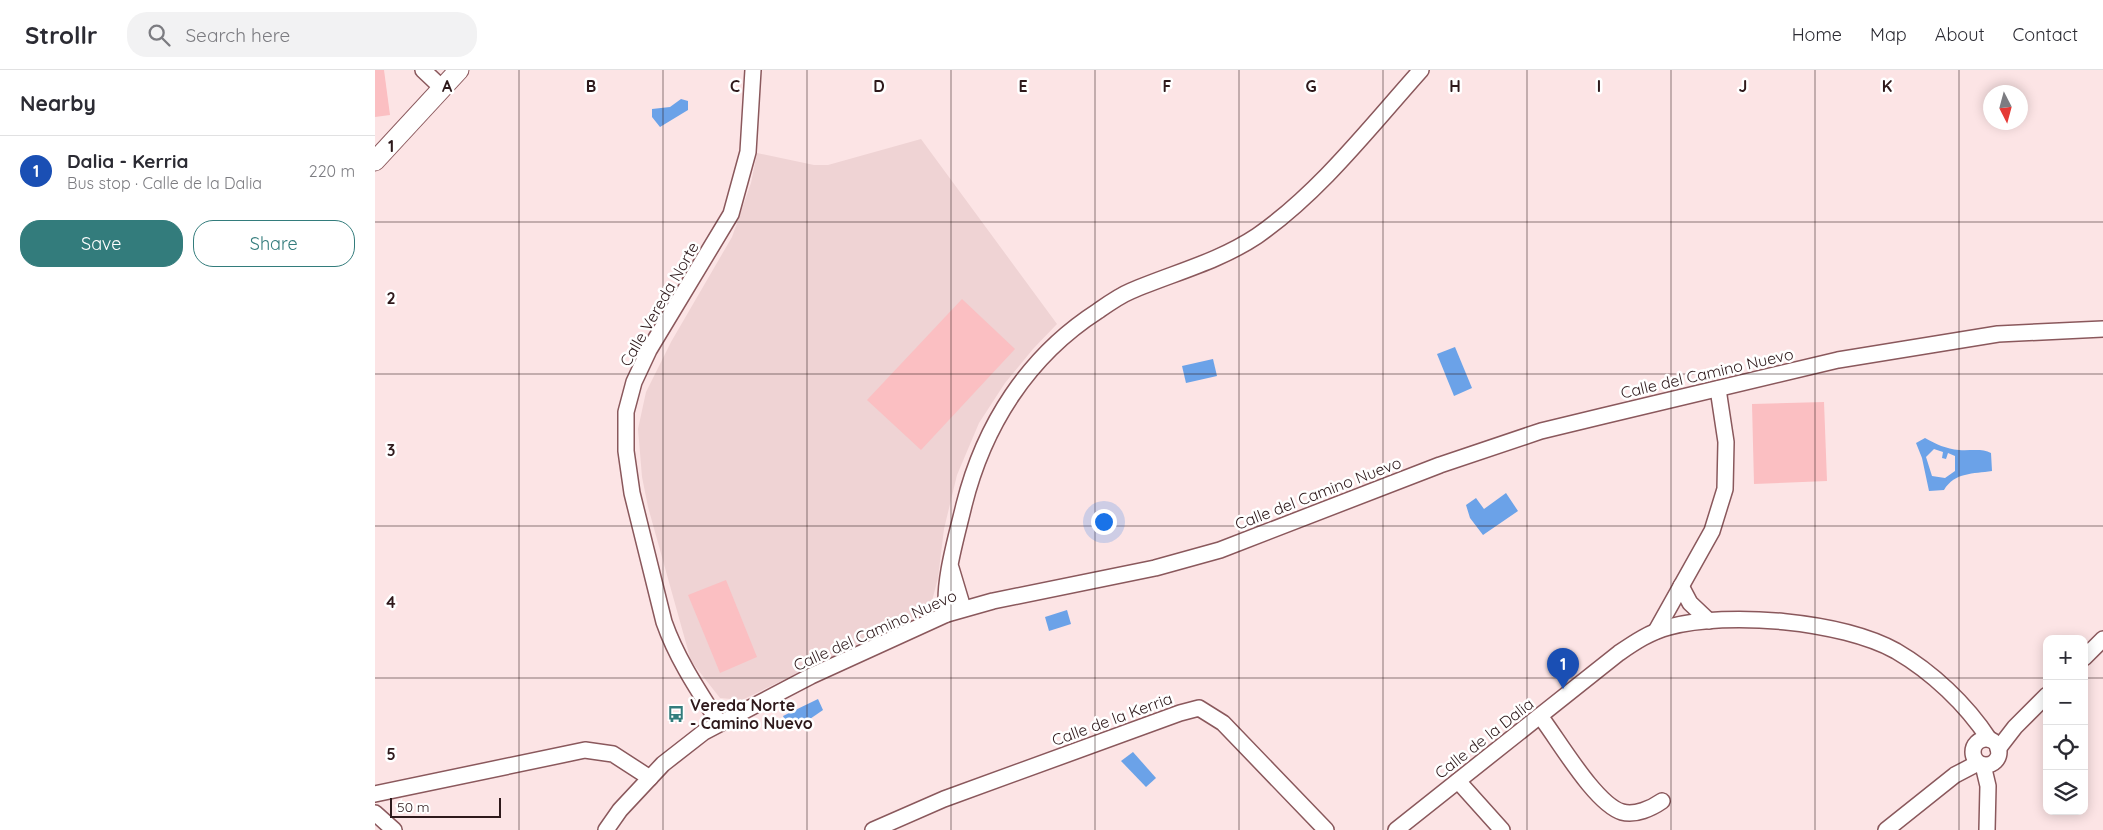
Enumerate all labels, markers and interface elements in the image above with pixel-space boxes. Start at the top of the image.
search box [127,12,477,57]
text: Strollr [25,20,97,50]
icon: search [145,21,173,49]
text: Search here [185,23,290,47]
text: Home [1792,23,1842,46]
text: Map [1870,23,1907,46]
text: About [1935,23,1985,46]
text: Contact [2013,23,2078,46]
text: A [442,76,453,96]
text: B [586,76,596,96]
text: C [730,76,740,96]
text: D [873,76,885,96]
text: E [1018,76,1028,96]
text: F [1163,76,1172,96]
text: G [1305,76,1317,96]
text: H [1449,76,1461,96]
text: I [1597,76,1601,96]
text: J [1739,76,1747,96]
text: K [1882,76,1892,96]
north arrow [1983,85,2028,130]
text: Nearby [20,90,96,116]
text: 1 [388,136,394,156]
text: Dalia - Kerria [67,149,188,173]
text: 1 [33,161,39,181]
text: 220 m [309,161,355,181]
text: Bus stop · Calle de la Dalia [67,173,262,193]
button: Save [20,220,183,267]
button: Share [193,220,355,267]
street label: Calle Vereda Norte [615,238,703,370]
text: 2 [386,288,396,308]
street label: Calle del Camino Nuevo [1619,343,1795,403]
text: 3 [387,440,395,460]
street label: Calle del Camino Nuevo [1232,452,1404,534]
your location [1091,509,1117,535]
street label: Calle del Camino Nuevo [790,585,960,675]
text: 4 [386,592,396,612]
map controls [2043,635,2088,815]
button: + [2043,635,2088,680]
pin: 1 [1547,648,1579,689]
button: − [2043,680,2088,725]
street label: Calle de la Kerria [1049,688,1175,750]
street label: Calle de la Dalia [1431,693,1537,783]
place label: Vereda Norte - Camino Nuevo [690,695,813,733]
bus stop icon: Vereda Norte - Camino Nuevo [666,704,686,724]
button: locate [2043,725,2088,770]
text: 5 [386,744,396,764]
button: layers [2043,770,2088,815]
scale bar [390,795,501,818]
text: 50 m [397,798,430,816]

